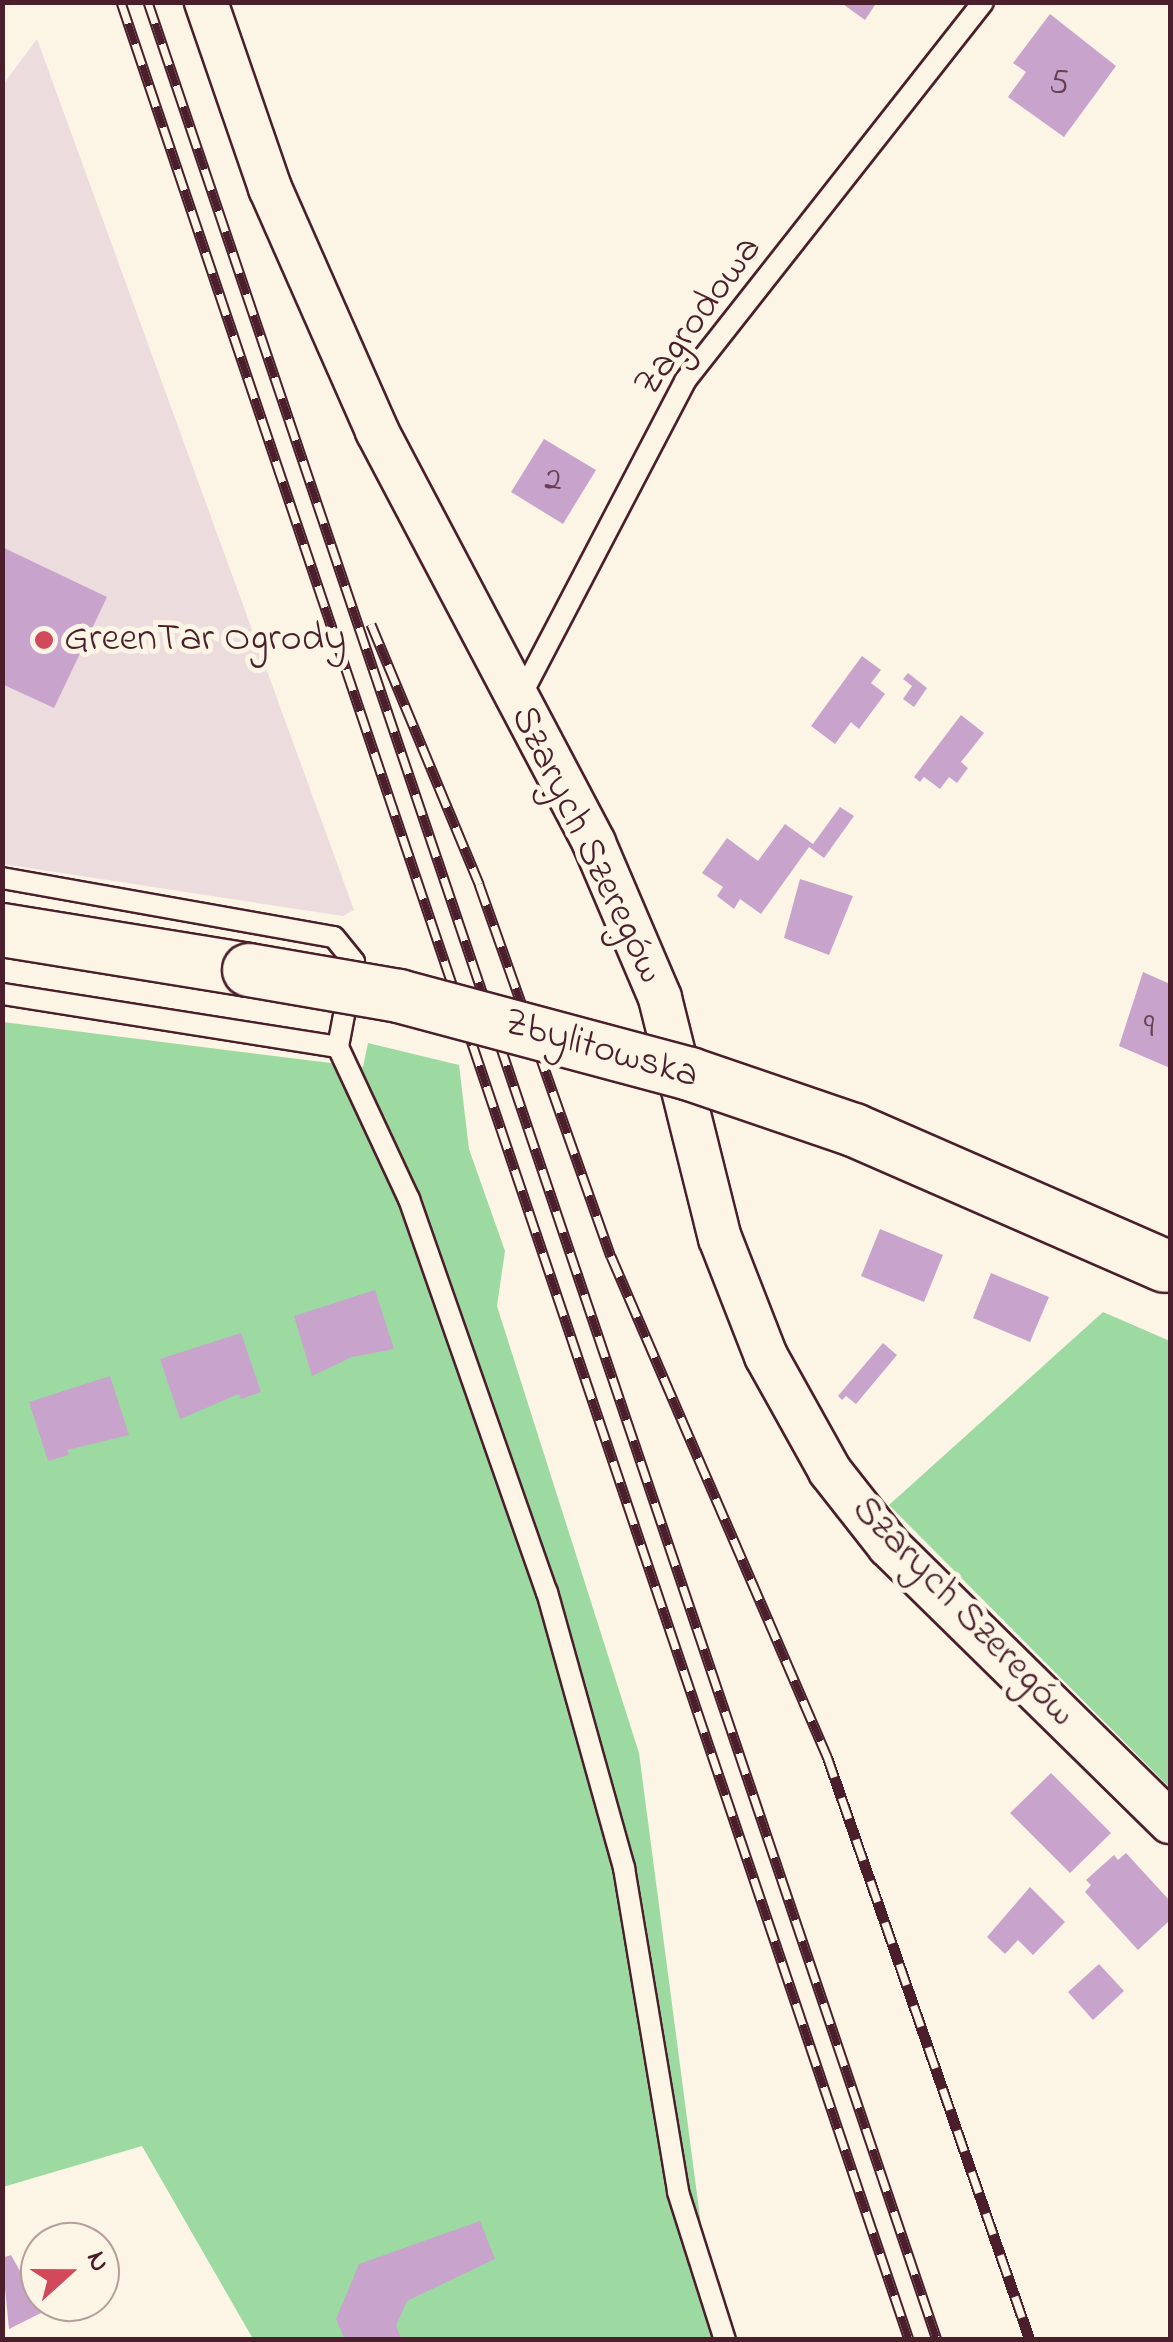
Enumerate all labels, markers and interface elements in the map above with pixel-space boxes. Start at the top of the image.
house number: 5 [1049,64,1069,106]
street label: Zagrodowa [625,227,773,407]
house number: 2 [544,460,562,502]
place label: GreenTar Ogrody [64,616,346,664]
marker: GreenTar Ogrody [33,629,55,651]
street label: Szarych Szeregów [498,699,674,991]
street label: Zbylitowska [498,999,704,1101]
house number: 9 [1144,1007,1154,1049]
street label: Szarych Szeregów [841,1487,1085,1737]
north arrow [20,2222,120,2322]
text: N [74,2246,119,2278]

